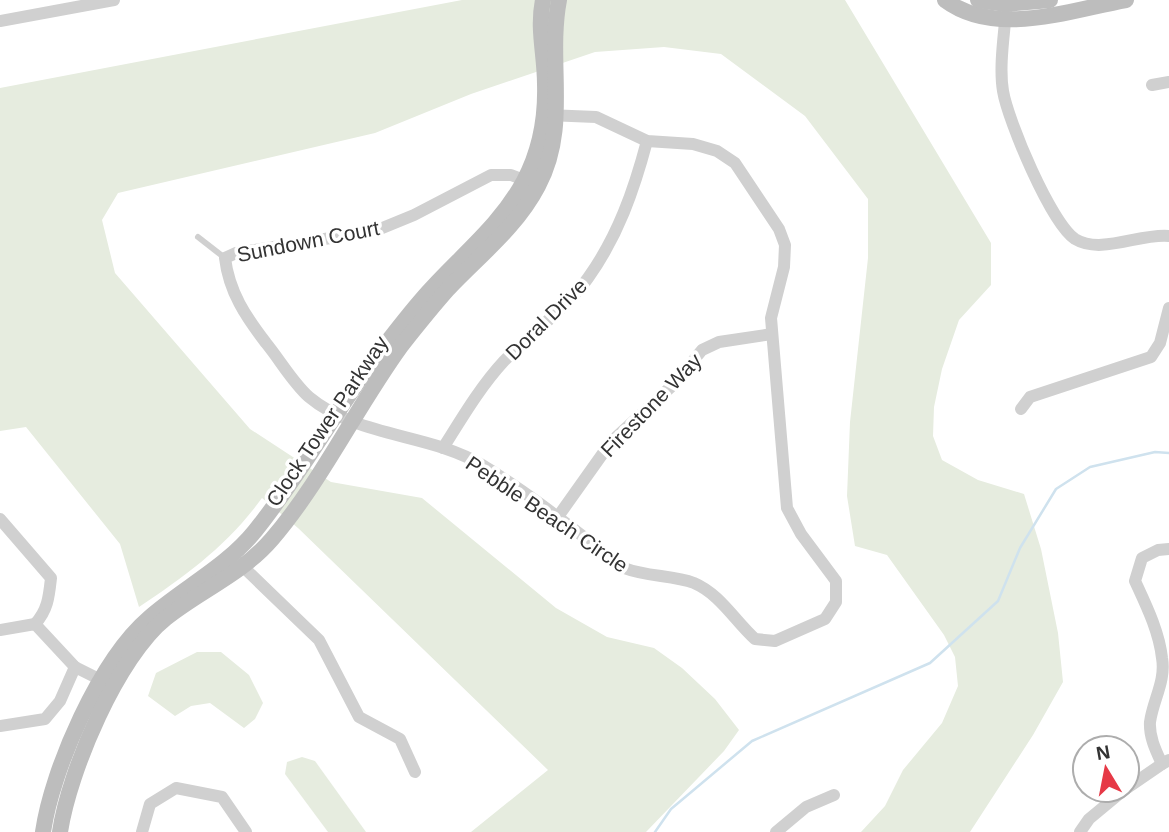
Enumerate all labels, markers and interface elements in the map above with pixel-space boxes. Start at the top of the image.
street label: Sundown Court [235,216,381,266]
street label: Doral Drive [501,274,591,364]
street label: Clock Tower Parkway [261,331,393,510]
street label: Firestone Way [596,348,706,461]
street label: Pebble Beach Circle [462,451,632,577]
north arrow [1071,734,1141,804]
text: N [1095,741,1112,764]

